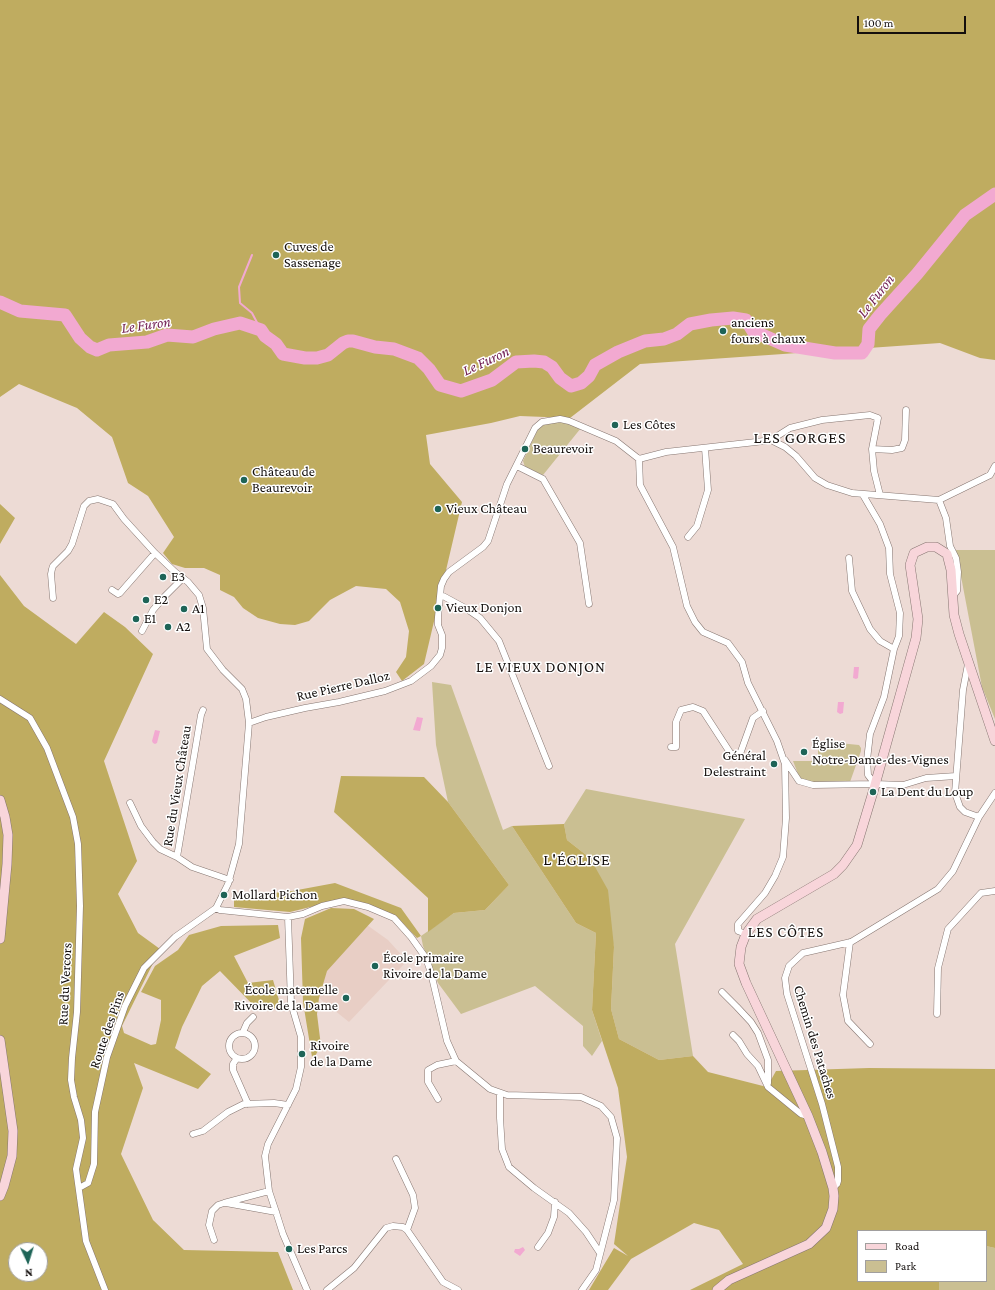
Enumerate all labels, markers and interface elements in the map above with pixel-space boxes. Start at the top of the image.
scale bar [859,8,968,34]
text: 100 m [864,16,893,30]
place label: Cuves de Sassenage [284,239,341,272]
marker: Cuves de Sassenage [271,250,281,260]
water label: Le Furon [854,271,898,321]
water label: Le Furon [120,313,172,337]
place label: anciens fours à chaux [731,315,805,348]
marker: anciens fours à chaux [718,326,728,336]
water label: Le Furon [460,342,512,380]
place label: Les Côtes [623,417,676,433]
marker: Les Côtes [610,420,620,430]
district label: LES GORGES [754,428,846,448]
place label: Beaurevoir [533,441,593,457]
marker: Beaurevoir [520,444,530,454]
place label: Château de Beaurevoir [252,464,315,496]
marker: Château de Beaurevoir [239,475,249,485]
place label: Vieux Château [446,501,527,517]
marker: Vieux Château [433,504,443,514]
place label: E3 [171,569,185,585]
marker: E3 [158,572,168,582]
place label: E2 [154,592,168,608]
marker: E2 [141,595,151,605]
place label: Vieux Donjon [446,600,522,616]
place label: A1 [192,601,205,617]
marker: Vieux Donjon [433,603,443,613]
marker: A1 [179,604,189,614]
place label: E1 [144,611,156,627]
marker: E1 [131,614,141,624]
place label: A2 [176,619,191,635]
marker: A2 [163,622,173,632]
district label: LE VIEUX DONJON [476,658,606,676]
street label: Rue Pierre Dalloz [295,667,391,705]
street label: Rue du Vieux Château [159,724,195,848]
place label: Église Notre-Dame-des-Vignes [812,736,949,768]
marker: Église Notre-Dame-des-Vignes [799,747,809,757]
place label: Général Delestraint [704,748,766,780]
marker: Général Delestraint [769,759,779,769]
place label: La Dent du Loup [881,784,973,800]
marker: La Dent du Loup [868,787,878,797]
district label: L'ÉGLISE [543,850,611,870]
place label: Mollard Pichon [232,887,317,903]
marker: Mollard Pichon [219,890,229,900]
district label: LES CÔTES [748,923,824,941]
street label: Rue du Vercors [54,942,76,1026]
place label: École primaire Rivoire de la Dame [383,950,487,982]
marker: École primaire Rivoire de la Dame [370,961,380,971]
place label: École maternelle Rivoire de la Dame [234,982,338,1014]
street label: Chemin des Pataches [790,983,840,1101]
street label: Route des Pins [86,989,128,1071]
marker: École maternelle Rivoire de la Dame [341,993,351,1003]
place label: Rivoire de la Dame [310,1038,372,1070]
marker: Rivoire de la Dame [297,1049,307,1059]
legend [857,1230,987,1282]
text: Road [895,1239,919,1253]
place label: Les Parcs [297,1241,348,1257]
north arrow [8,1242,48,1282]
marker: Les Parcs [284,1244,294,1254]
text: Park [895,1259,916,1273]
text: N [25,1267,33,1279]

